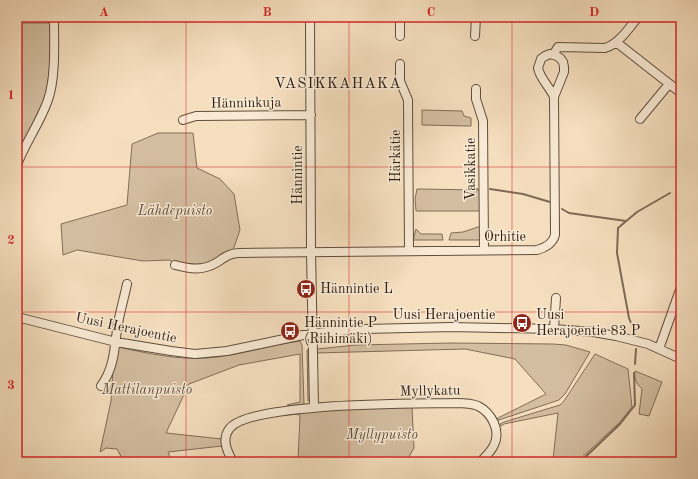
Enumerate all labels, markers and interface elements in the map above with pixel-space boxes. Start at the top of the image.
text: A [99,6,109,19]
text: B [262,6,272,19]
text: C [427,6,435,19]
text: D [589,6,599,19]
district label: VASIKKAHAKA [274,77,402,92]
text: 1 [7,89,15,102]
street label: Hänninkuja [211,95,281,111]
street label: Härkätie [389,129,403,183]
street label: Vasikkatie [464,137,478,201]
street label: Hännintie [291,145,305,205]
park label: Lähdepuisto [137,204,212,219]
street label: Orhitie [484,230,526,244]
text: 2 [7,234,15,247]
bus stop icon: Hännintie L [295,278,317,300]
place label: Hännintie L [320,282,393,296]
street label: Uusi Herajoentie [393,308,495,322]
place label: Uusi Herajoentie 83 P [536,308,640,338]
street label: Uusi Herajoentie [74,310,178,346]
bus stop icon: Uusi Herajoentie 83 P [511,312,533,334]
place label: Hännintie P (Riihimäki) [304,316,377,346]
bus stop icon: Hännintie P (Riihimäki) [279,320,301,342]
text: 3 [7,379,15,392]
park label: Mattilanpuisto [101,383,192,398]
street label: Myllykatu [400,383,461,399]
park label: Myllypuisto [345,428,418,443]

